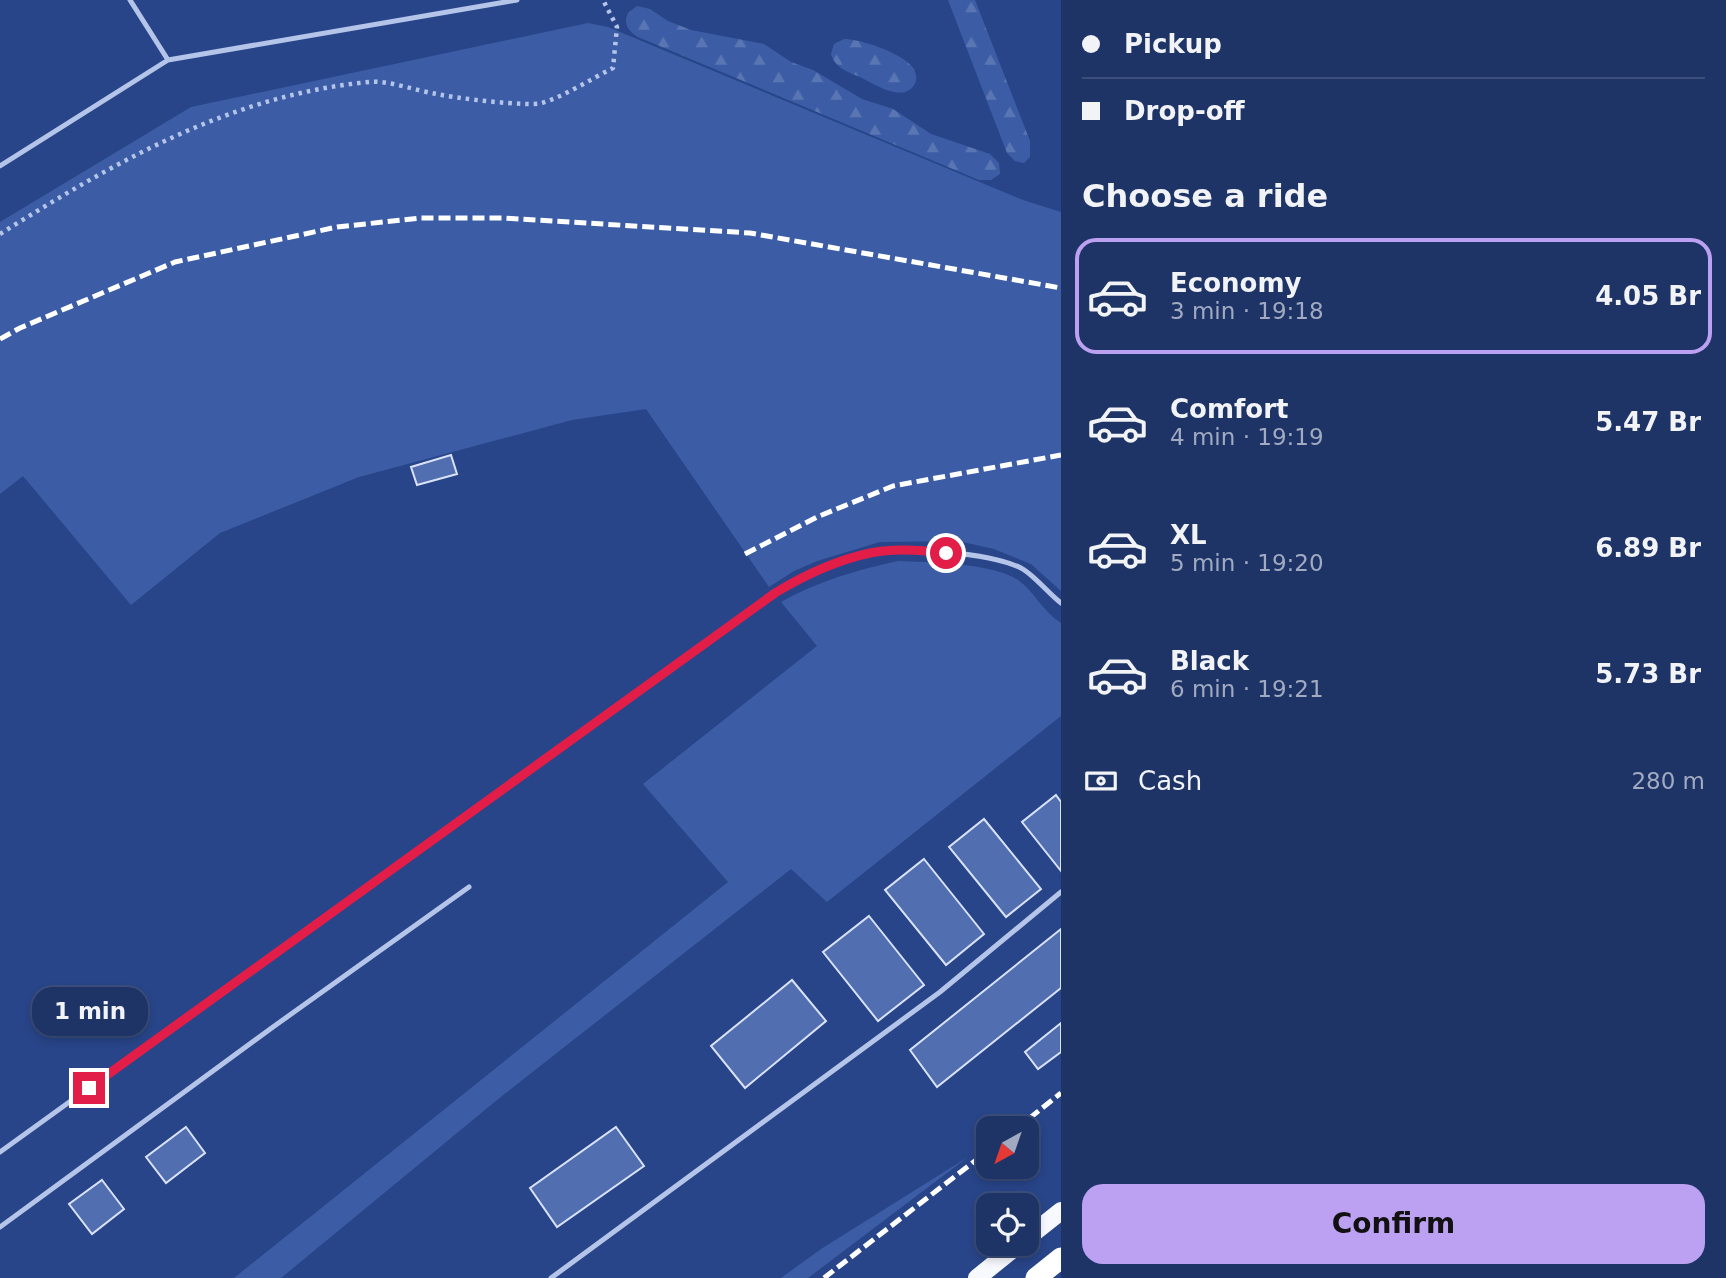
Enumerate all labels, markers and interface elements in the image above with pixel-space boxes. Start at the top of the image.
text: Pickup [1124,29,1222,59]
text: Drop-off [1124,96,1245,126]
text: Choose a ride [1082,177,1328,215]
icon: car [1086,265,1149,328]
text: Economy [1170,268,1301,298]
text: 4.05 Br [1595,281,1701,311]
text: 3 min · 19:18 [1170,298,1324,324]
icon: car [1086,391,1149,454]
text: Comfort [1170,394,1288,424]
text: 5.47 Br [1595,407,1701,437]
text: 4 min · 19:19 [1170,424,1324,450]
icon: car [1086,517,1149,580]
text: XL [1170,520,1207,550]
text: 6.89 Br [1595,533,1701,563]
route start [930,537,962,569]
text: 5 min · 19:20 [1170,550,1324,576]
icon: car [1086,643,1149,706]
text: Black [1170,646,1249,676]
text: 5.73 Br [1595,659,1701,689]
text: 6 min · 19:21 [1170,676,1324,702]
icon: cash [1082,762,1120,800]
text: Cash [1138,766,1202,796]
text: 280 m [1631,768,1705,794]
callout: 1 min [31,986,147,1036]
text: 1 min [54,998,126,1024]
route end [73,1072,105,1104]
north arrow [976,1116,1040,1180]
map controls [976,1116,1039,1256]
button: Confirm [1082,1184,1705,1264]
button: locate [976,1193,1039,1256]

